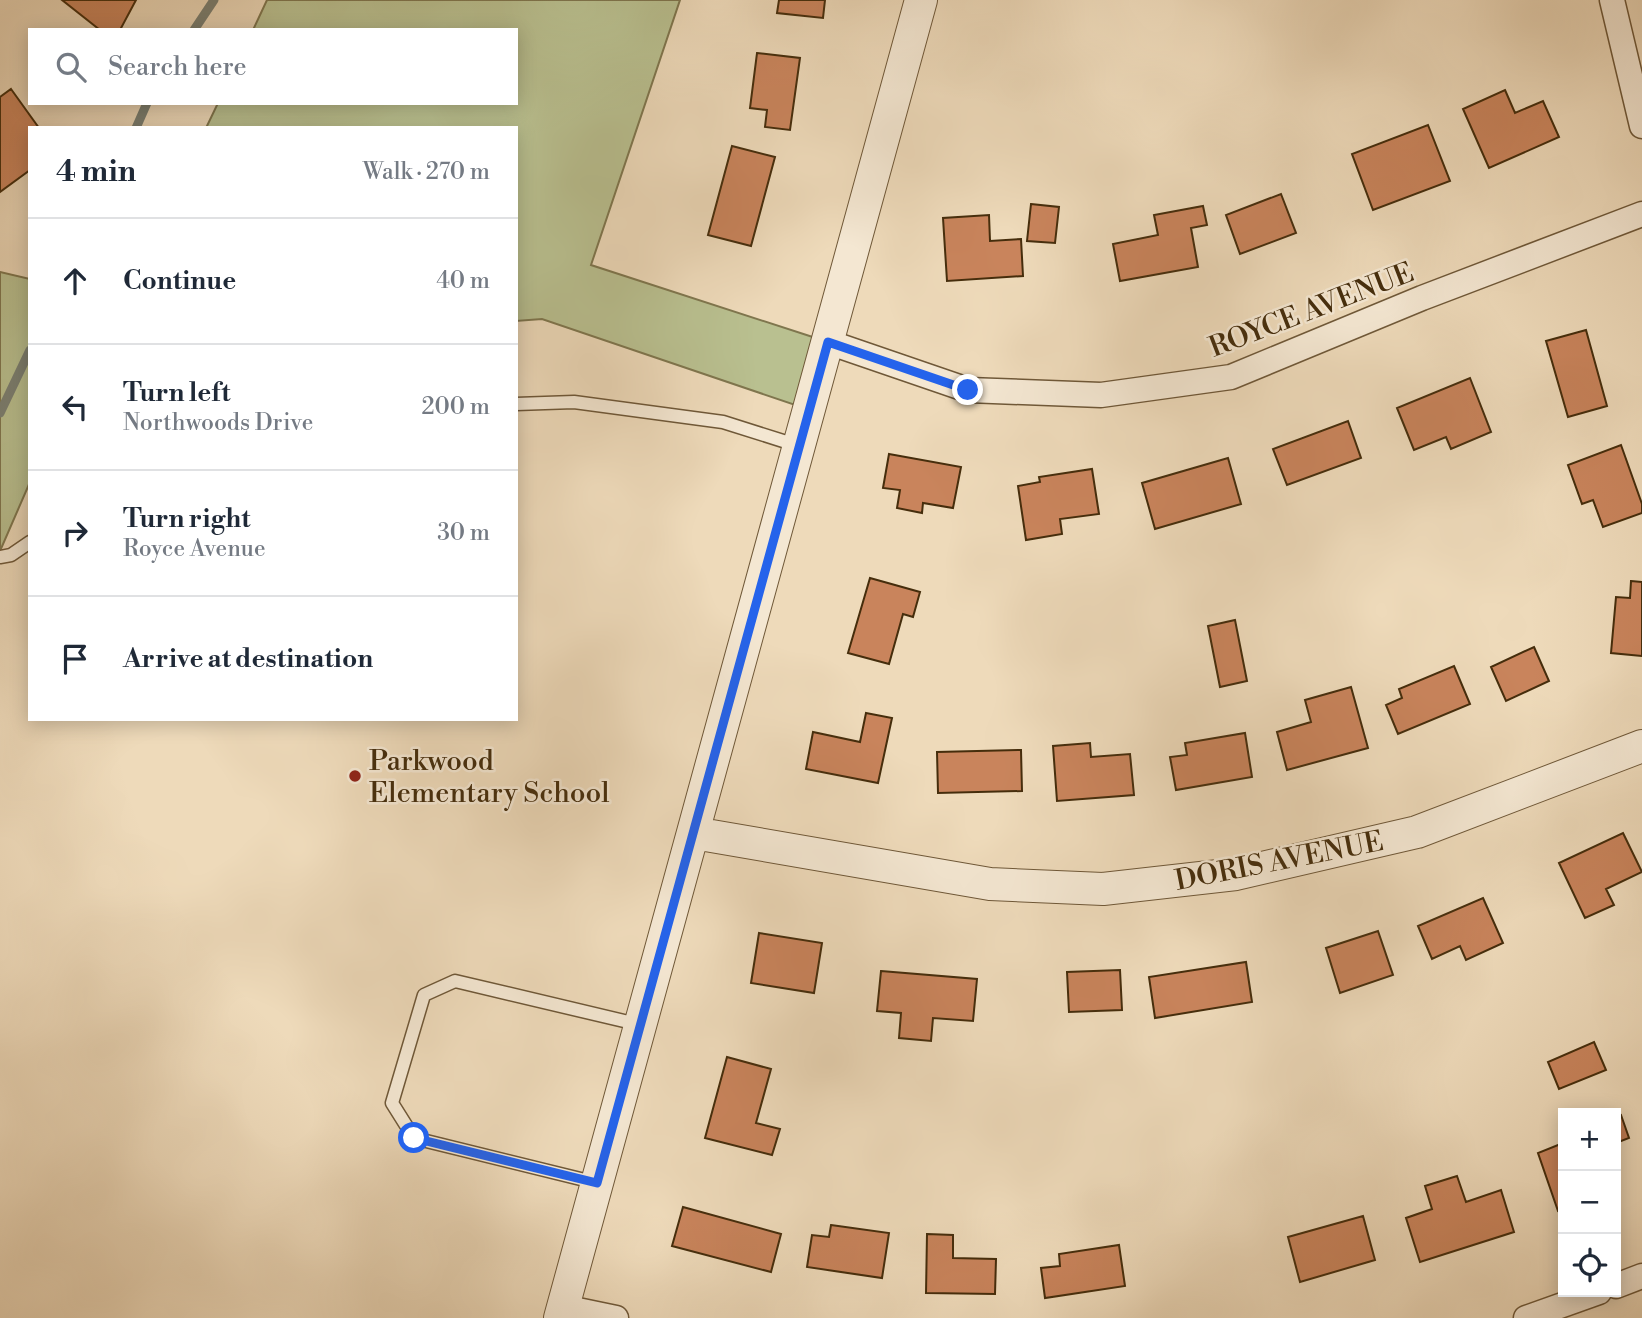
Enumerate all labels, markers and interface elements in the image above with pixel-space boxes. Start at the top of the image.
search box [28,28,518,105]
icon: search [52,48,90,86]
text: Search here [108,51,247,83]
text: 4 min [56,153,136,191]
text: Walk · 270 m [363,158,490,186]
street label: ROYCE AVENUE [1204,255,1419,366]
icon: ahead [56,262,94,300]
text: Continue [123,265,236,297]
text: 40 m [436,267,490,295]
route end [952,374,983,405]
text: Turn left [123,377,231,409]
icon: left [56,388,94,426]
text: 200 m [422,393,490,421]
text: Northwoods Drive [123,409,313,437]
text: Turn right [123,503,251,535]
icon: right [56,514,94,552]
text: 30 m [437,519,490,547]
text: Royce Avenue [123,535,266,563]
icon: arrive [56,640,94,678]
text: Arrive at destination [123,643,373,675]
place label: Parkwood Elementary School [369,744,610,811]
marker: Parkwood Elementary School [347,768,363,784]
street label: DORIS AVENUE [1172,824,1387,899]
map controls [1558,1108,1621,1297]
button: + [1558,1108,1621,1171]
route start [398,1122,429,1153]
button: − [1558,1171,1621,1234]
button: locate [1558,1234,1621,1297]

